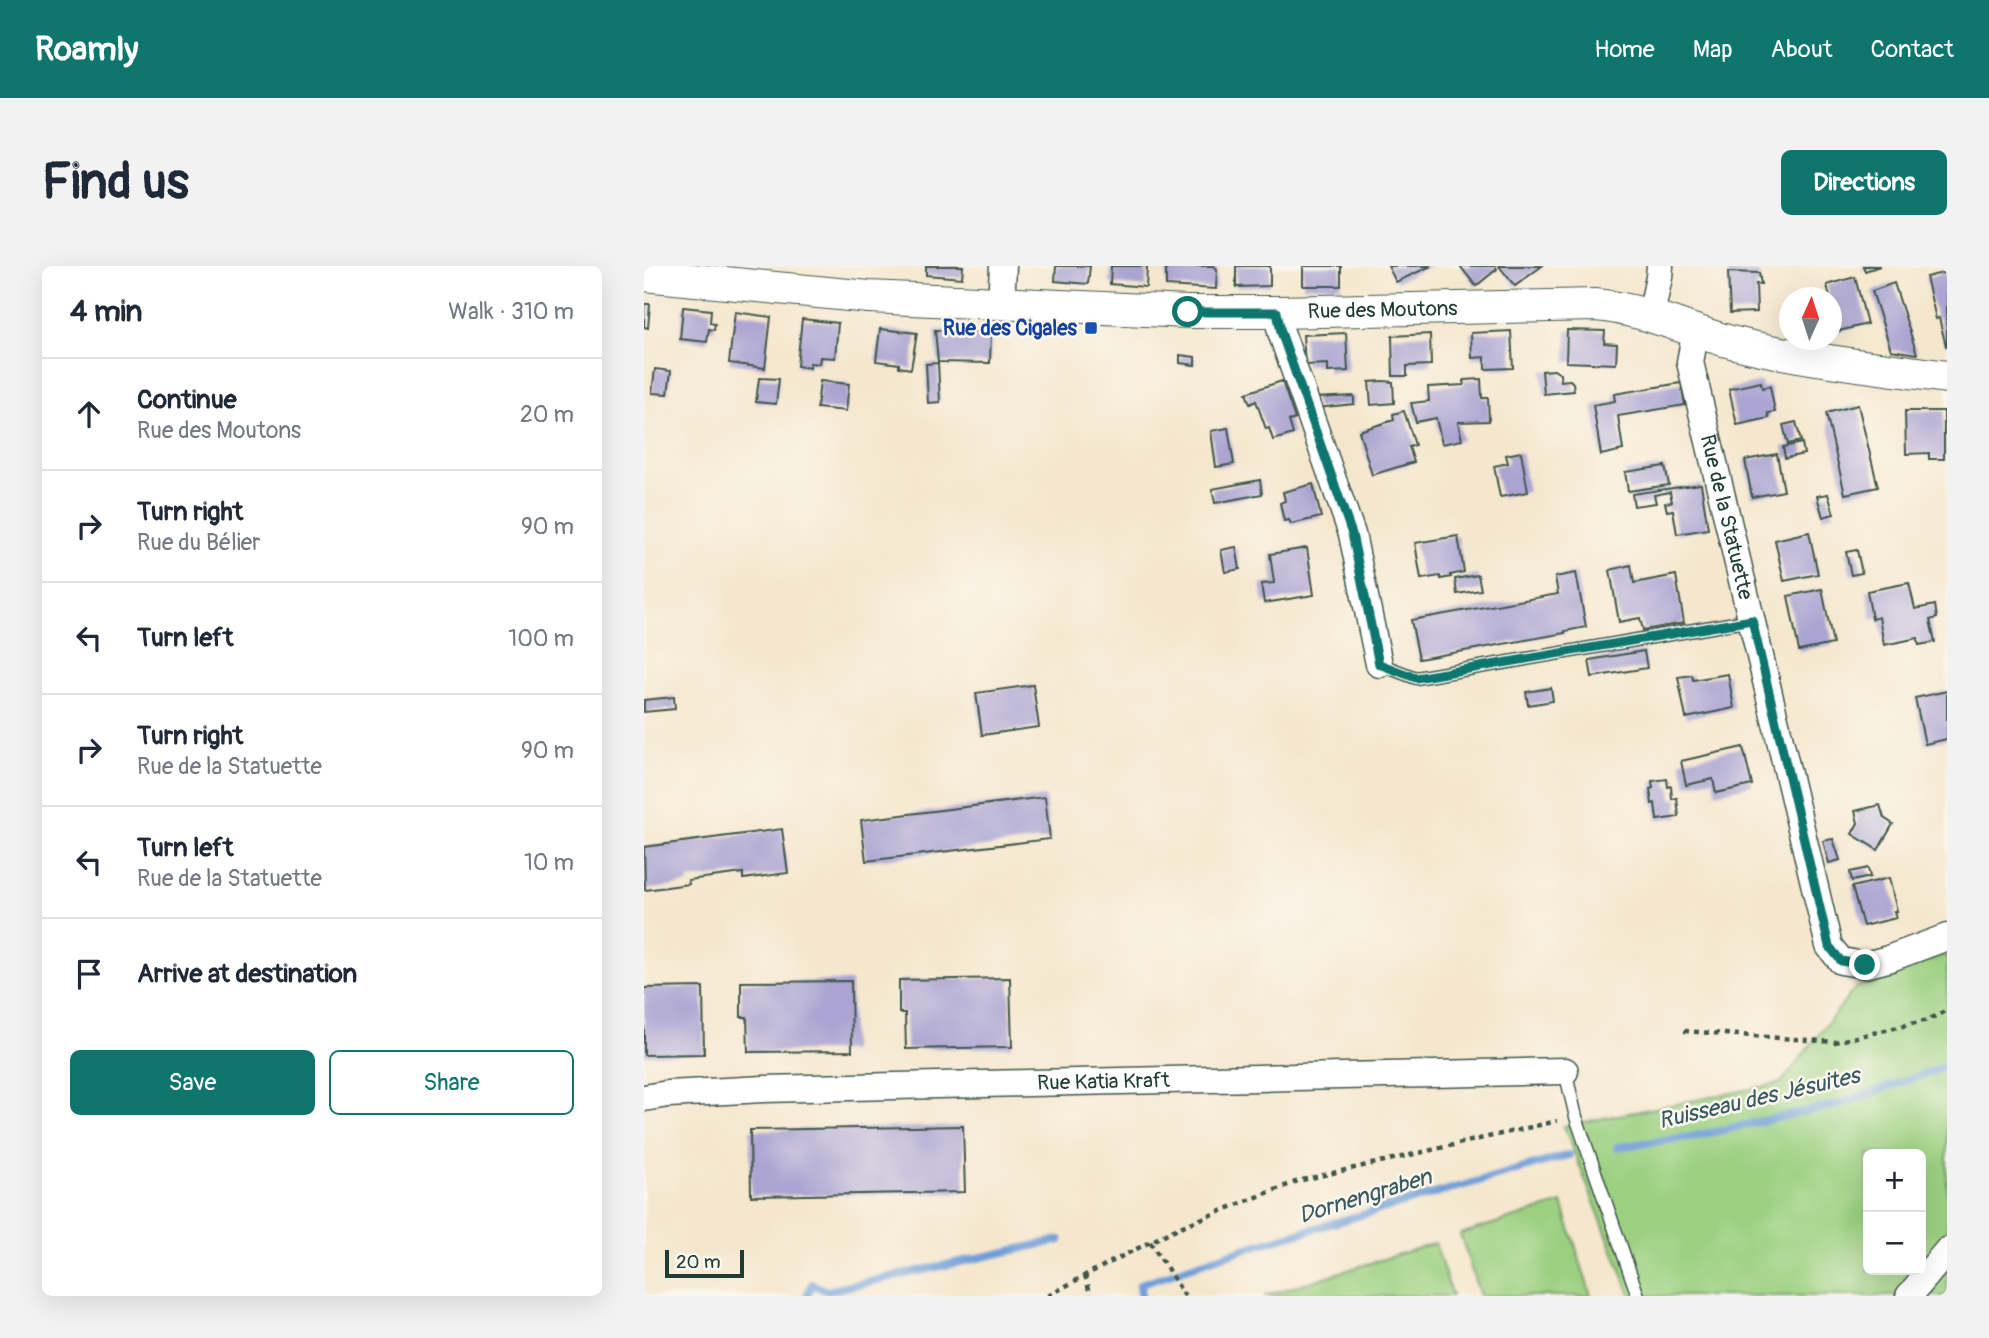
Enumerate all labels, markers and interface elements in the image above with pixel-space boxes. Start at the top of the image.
text: Roamly [35,29,138,70]
text: Home [1594,35,1655,64]
text: Map [1693,35,1733,64]
text: About [1771,35,1833,64]
text: Contact [1871,35,1954,64]
button: Directions [1781,150,1947,215]
text: Find us [42,152,189,213]
north arrow [1779,287,1842,350]
text: 4 min [70,293,143,330]
street label: Rue des Moutons [1307,295,1458,325]
route start [1172,296,1203,327]
text: Walk · 310 m [448,297,574,326]
place label: Rue des Cigales [943,315,1078,342]
marker: Rue des Cigales [1083,320,1099,336]
text: Continue [137,384,237,416]
icon: ahead [70,395,108,433]
text: 20 m [520,400,574,429]
text: Rue des Moutons [137,416,301,445]
street label: Rue de la Statuette [1694,432,1760,603]
text: Turn right [137,496,243,528]
icon: right [70,507,108,545]
text: 90 m [521,512,574,541]
text: Rue du Bélier [137,528,260,557]
icon: left [70,619,108,657]
text: Turn left [137,622,233,654]
text: 100 m [508,624,574,653]
text: Turn right [137,720,243,752]
icon: right [70,731,108,769]
text: 90 m [521,736,574,765]
text: Rue de la Statuette [137,752,322,781]
text: Turn left [137,832,233,864]
icon: left [70,843,108,881]
text: 10 m [524,848,574,877]
text: Rue de la Statuette [137,864,322,893]
route end [1849,949,1880,980]
icon: arrive [70,955,108,993]
text: Arrive at destination [137,958,357,990]
button: Save [70,1050,315,1115]
button: Share [329,1050,574,1115]
water label: Ruisseau des Jésuites [1656,1060,1865,1135]
street label: Rue Katia Kraft [1037,1066,1171,1096]
map controls [1863,1149,1926,1275]
button: + [1863,1149,1926,1212]
water label: Dornengraben [1295,1162,1436,1230]
button: − [1863,1212,1926,1275]
scale bar [665,1247,744,1279]
text: 20 m [676,1250,721,1274]

